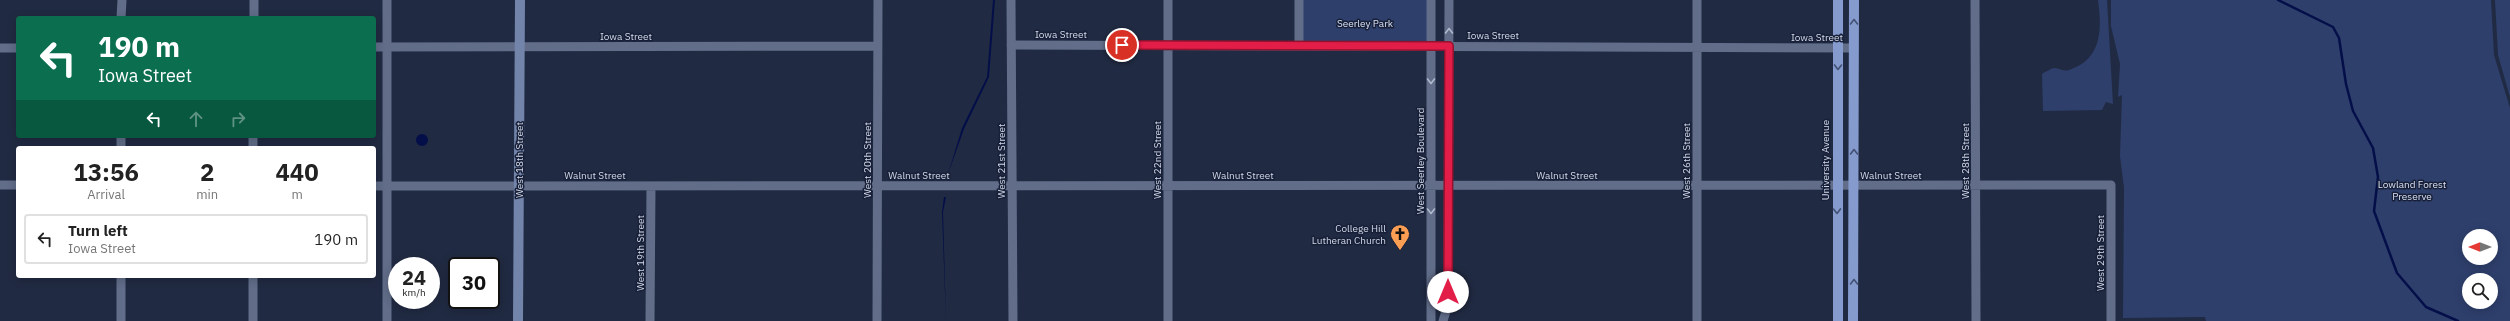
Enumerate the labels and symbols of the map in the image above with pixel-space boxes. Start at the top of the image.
park label: Seerley Park [1337,17,1394,30]
one-way arrow [1850,19,1858,25]
street label: Iowa Street [1035,28,1088,41]
pin [1105,28,1139,62]
one-way arrow [1445,28,1453,34]
street label: Iowa Street [1467,29,1520,42]
street label: Iowa Street [600,30,653,43]
street label: Iowa Street [1791,31,1844,44]
one-way arrow [1834,64,1842,70]
one-way arrow [1427,78,1435,84]
street label: West Seerley Boulevard [1414,108,1427,214]
street label: University Avenue [1819,119,1832,200]
street label: West 22nd Street [1151,120,1164,199]
street label: West 18th Street [513,122,526,198]
street label: West 20th Street [861,122,874,198]
street label: West 21st Street [995,123,1008,199]
street label: West 26th Street [1680,123,1693,199]
street label: West 28th Street [1959,123,1972,199]
one-way arrow [1850,149,1858,155]
street label: Walnut Street [564,169,626,182]
street label: Walnut Street [888,169,950,182]
street label: Walnut Street [1212,169,1274,182]
street label: Walnut Street [1536,169,1598,182]
street label: Walnut Street [1860,169,1922,182]
park label: Lowland Forest Preserve [2378,178,2447,203]
one-way arrow [1427,208,1435,214]
one-way arrow [1833,208,1841,214]
street label: West 19th Street [634,215,647,291]
street label: West 29th Street [2094,215,2107,291]
place label: College Hill Lutheran Church [1312,222,1386,247]
church icon: College Hill Lutheran Church [1389,223,1411,251]
north arrow [2462,229,2498,265]
speed limit sign: 30 [448,257,500,309]
position arrow [1427,271,1469,313]
one-way arrow [1850,279,1858,285]

